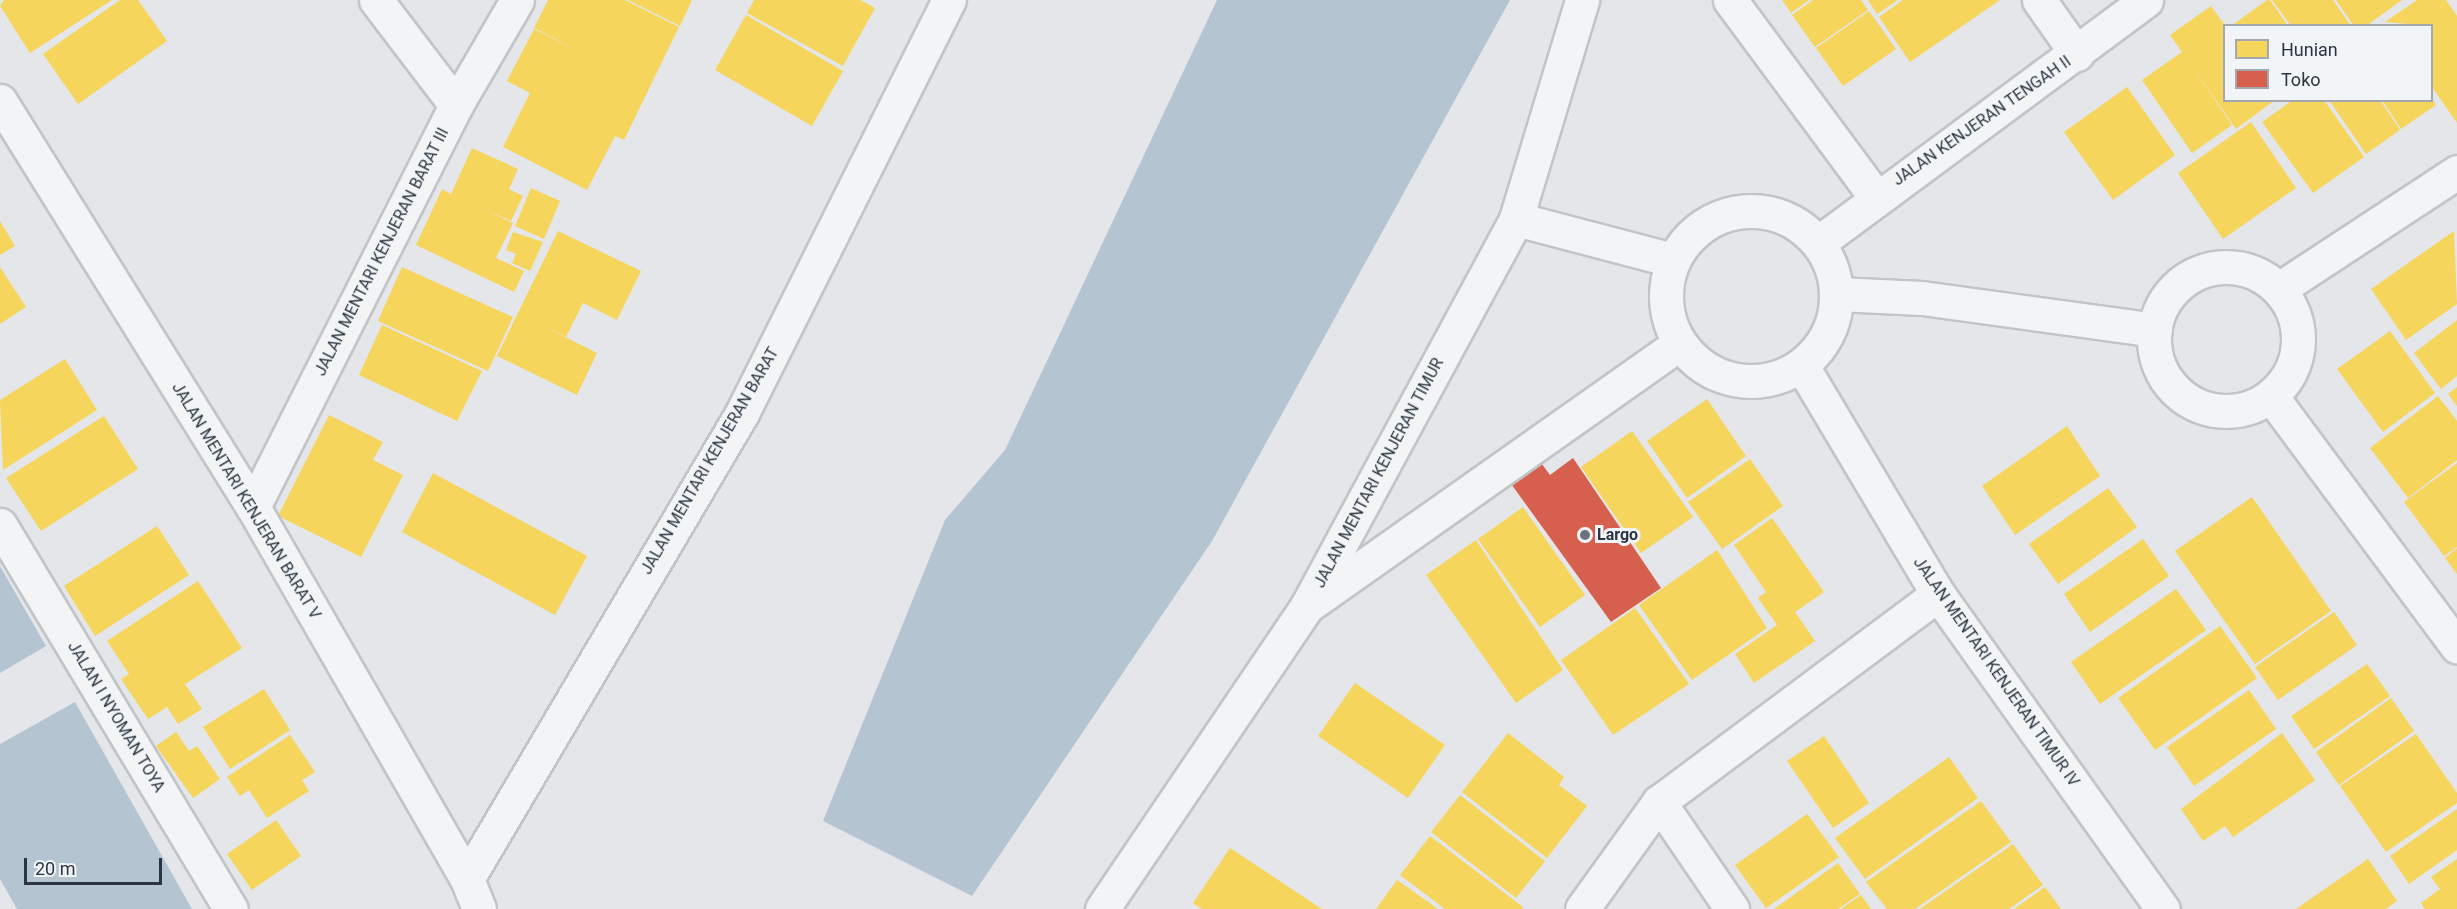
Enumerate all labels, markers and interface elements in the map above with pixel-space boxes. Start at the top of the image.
legend [2223,24,2433,102]
text: Hunian [2281,39,2338,60]
street label: JALAN KENJERAN TENGAH II [1889,52,2075,190]
text: Toko [2281,69,2321,90]
street label: JALAN MENTARI KENJERAN BARAT III [311,125,453,379]
street label: JALAN MENTARI KENJERAN BARAT [637,344,783,578]
street label: JALAN MENTARI KENJERAN TIMUR [1310,355,1448,591]
street label: JALAN MENTARI KENJERAN BARAT V [167,379,325,623]
place label: Largo [1597,525,1638,545]
marker: Largo [1578,528,1592,542]
street label: JALAN MENTARI KENJERAN TIMUR IV [1909,553,2083,791]
street label: JALAN I NYOMAN TOYA [63,638,169,796]
scale bar [27,846,165,884]
text: 20 m [35,858,75,879]

